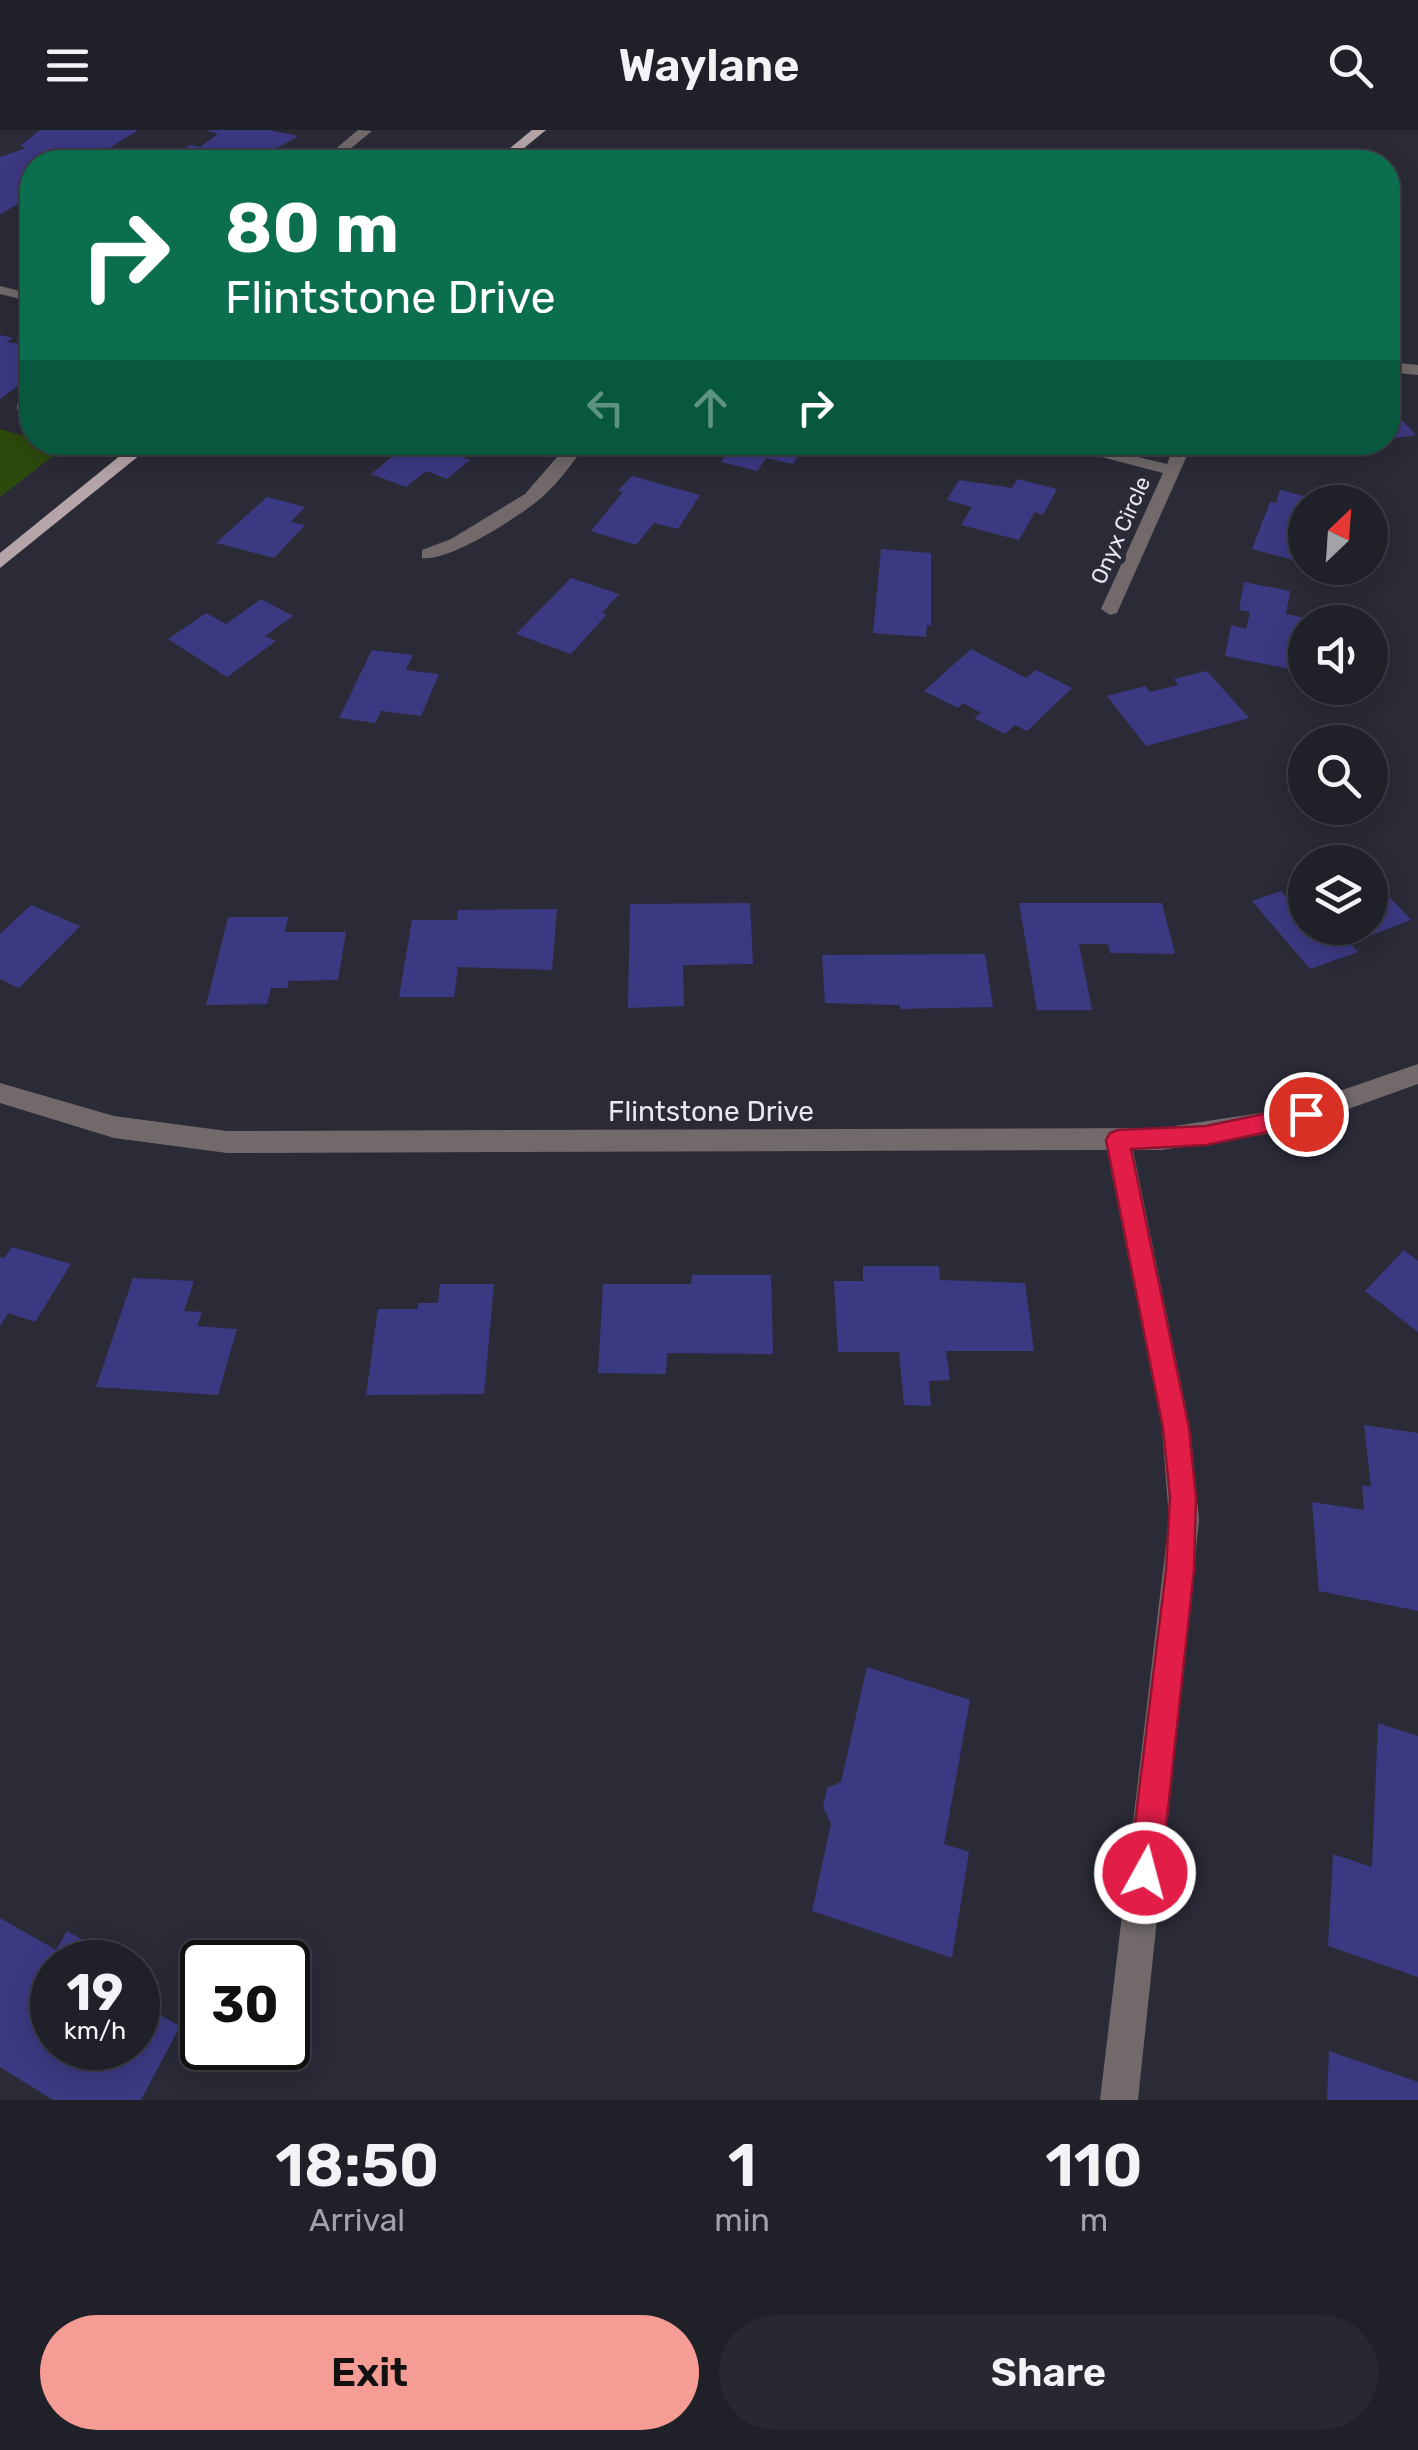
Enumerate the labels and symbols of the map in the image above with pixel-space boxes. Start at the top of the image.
street label: Onyx Circle [1085,472,1156,588]
north arrow [1288,485,1388,585]
pin [1264,1072,1349,1157]
street label: Flintstone Drive [608,1095,814,1128]
position arrow [1093,1821,1197,1925]
speed limit sign: 30 [180,1940,310,2070]

